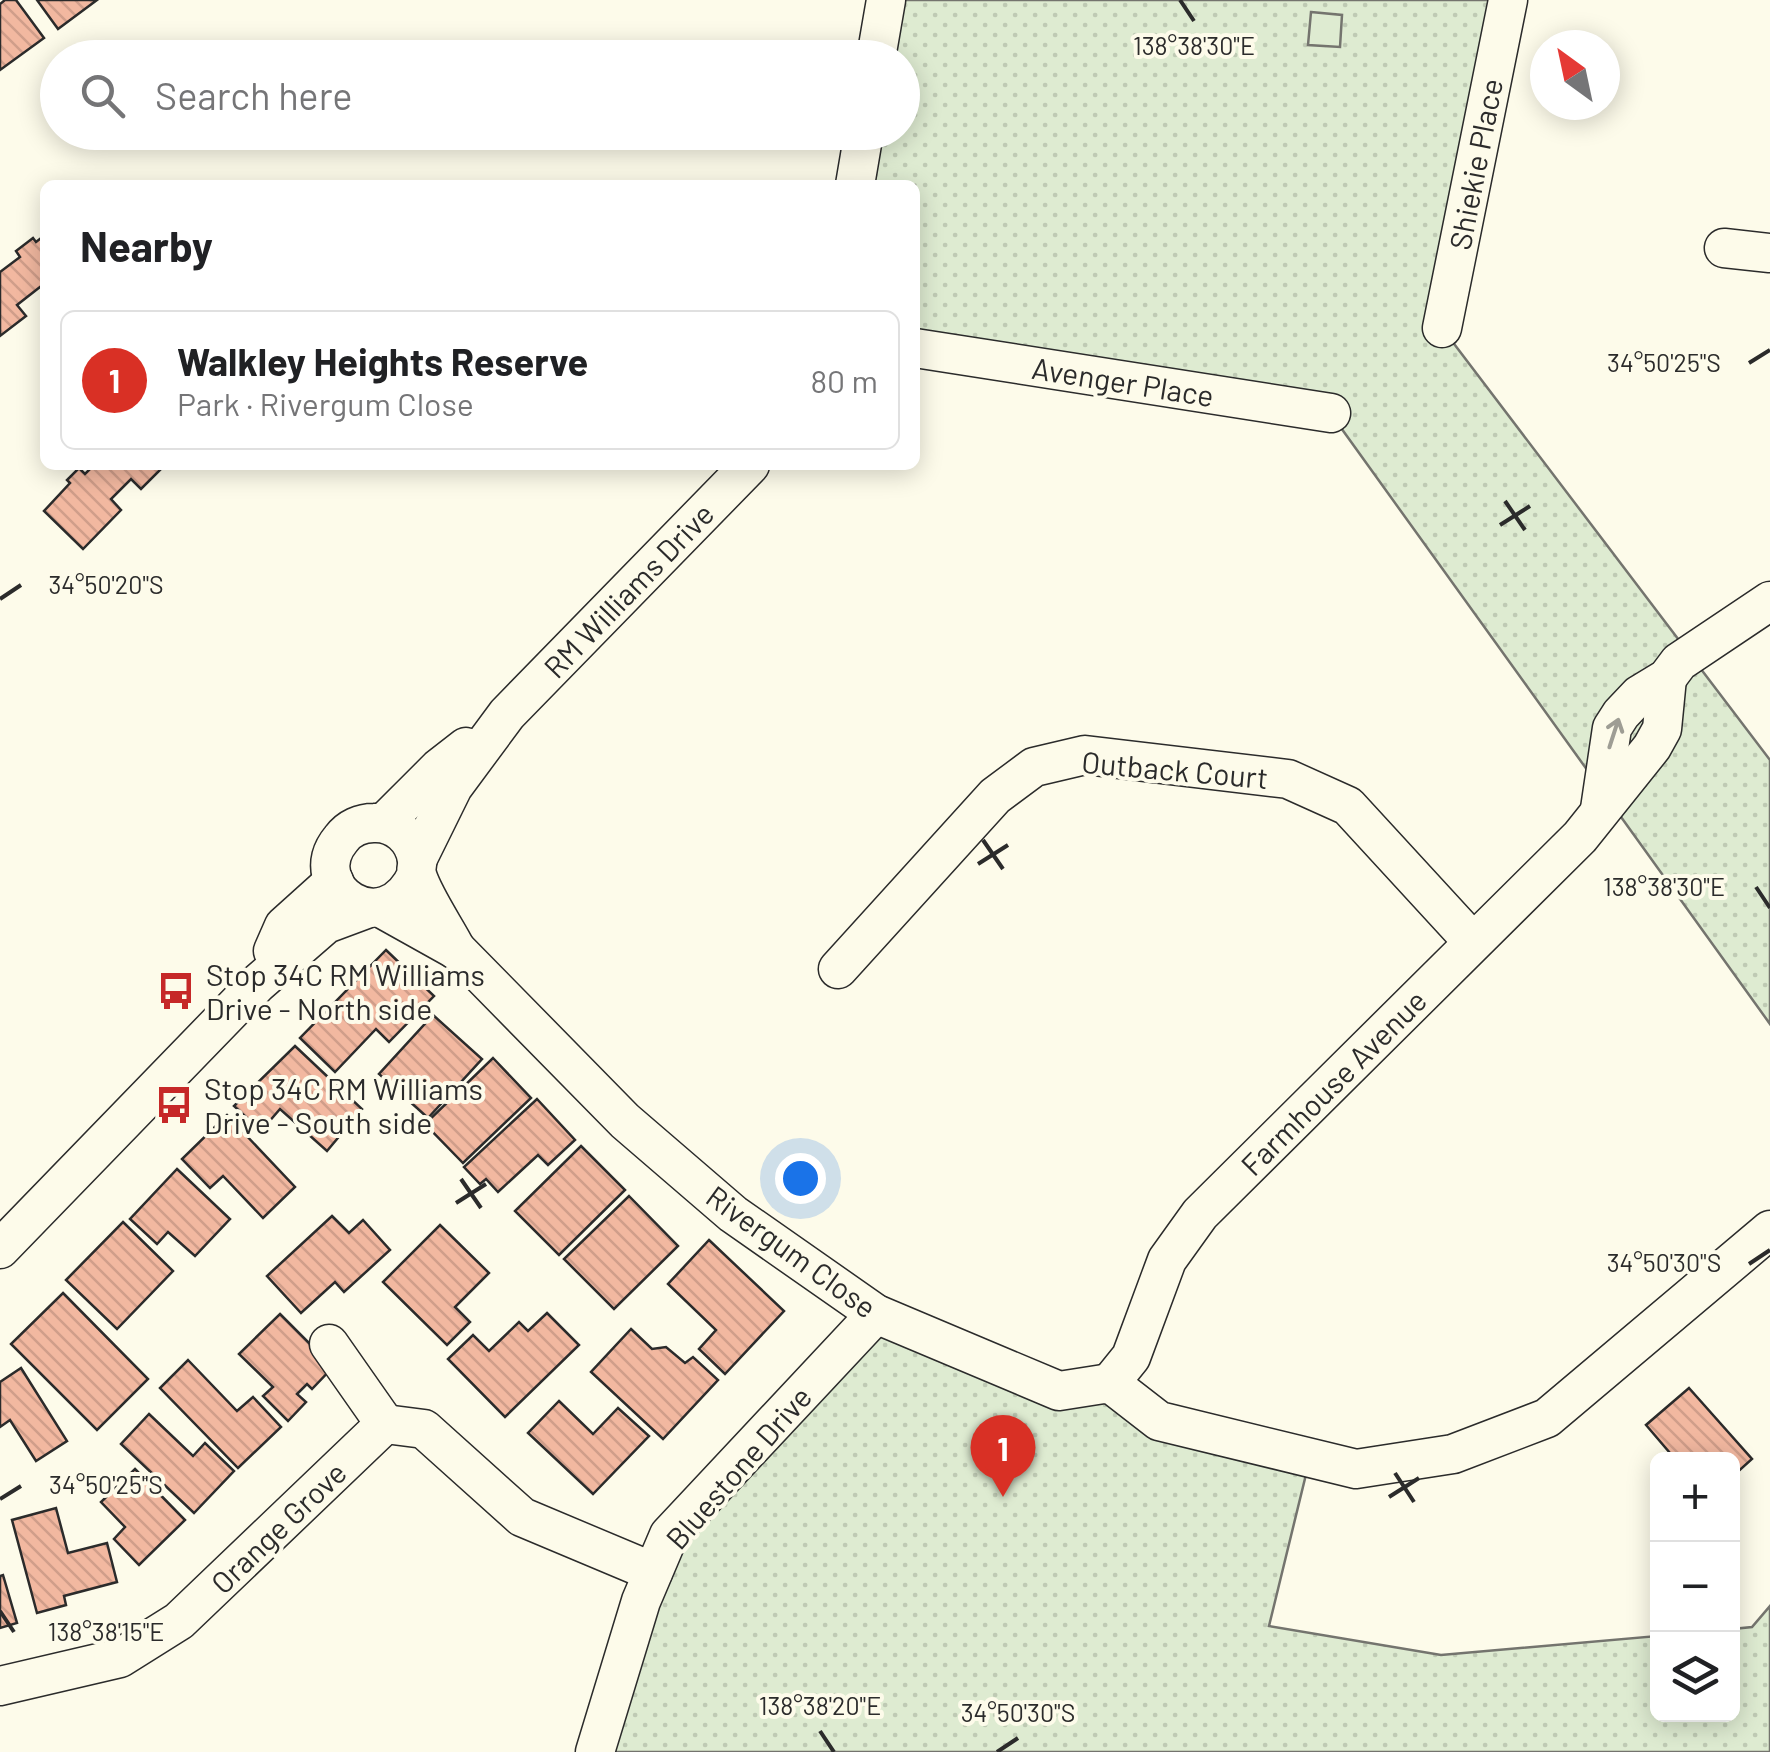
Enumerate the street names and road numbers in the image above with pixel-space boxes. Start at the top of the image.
street label: Shiekie Place [1441,75,1509,253]
street label: Avenger Place [1029,349,1217,413]
street label: RM Williams Drive [536,495,720,685]
street label: Outback Court [1080,743,1270,795]
street label: Farmhouse Avenue [1233,982,1433,1182]
street label: Rivergum Close [700,1177,884,1325]
street label: Bluestone Drive [658,1378,818,1556]
street label: Orange Grove [203,1454,353,1600]

